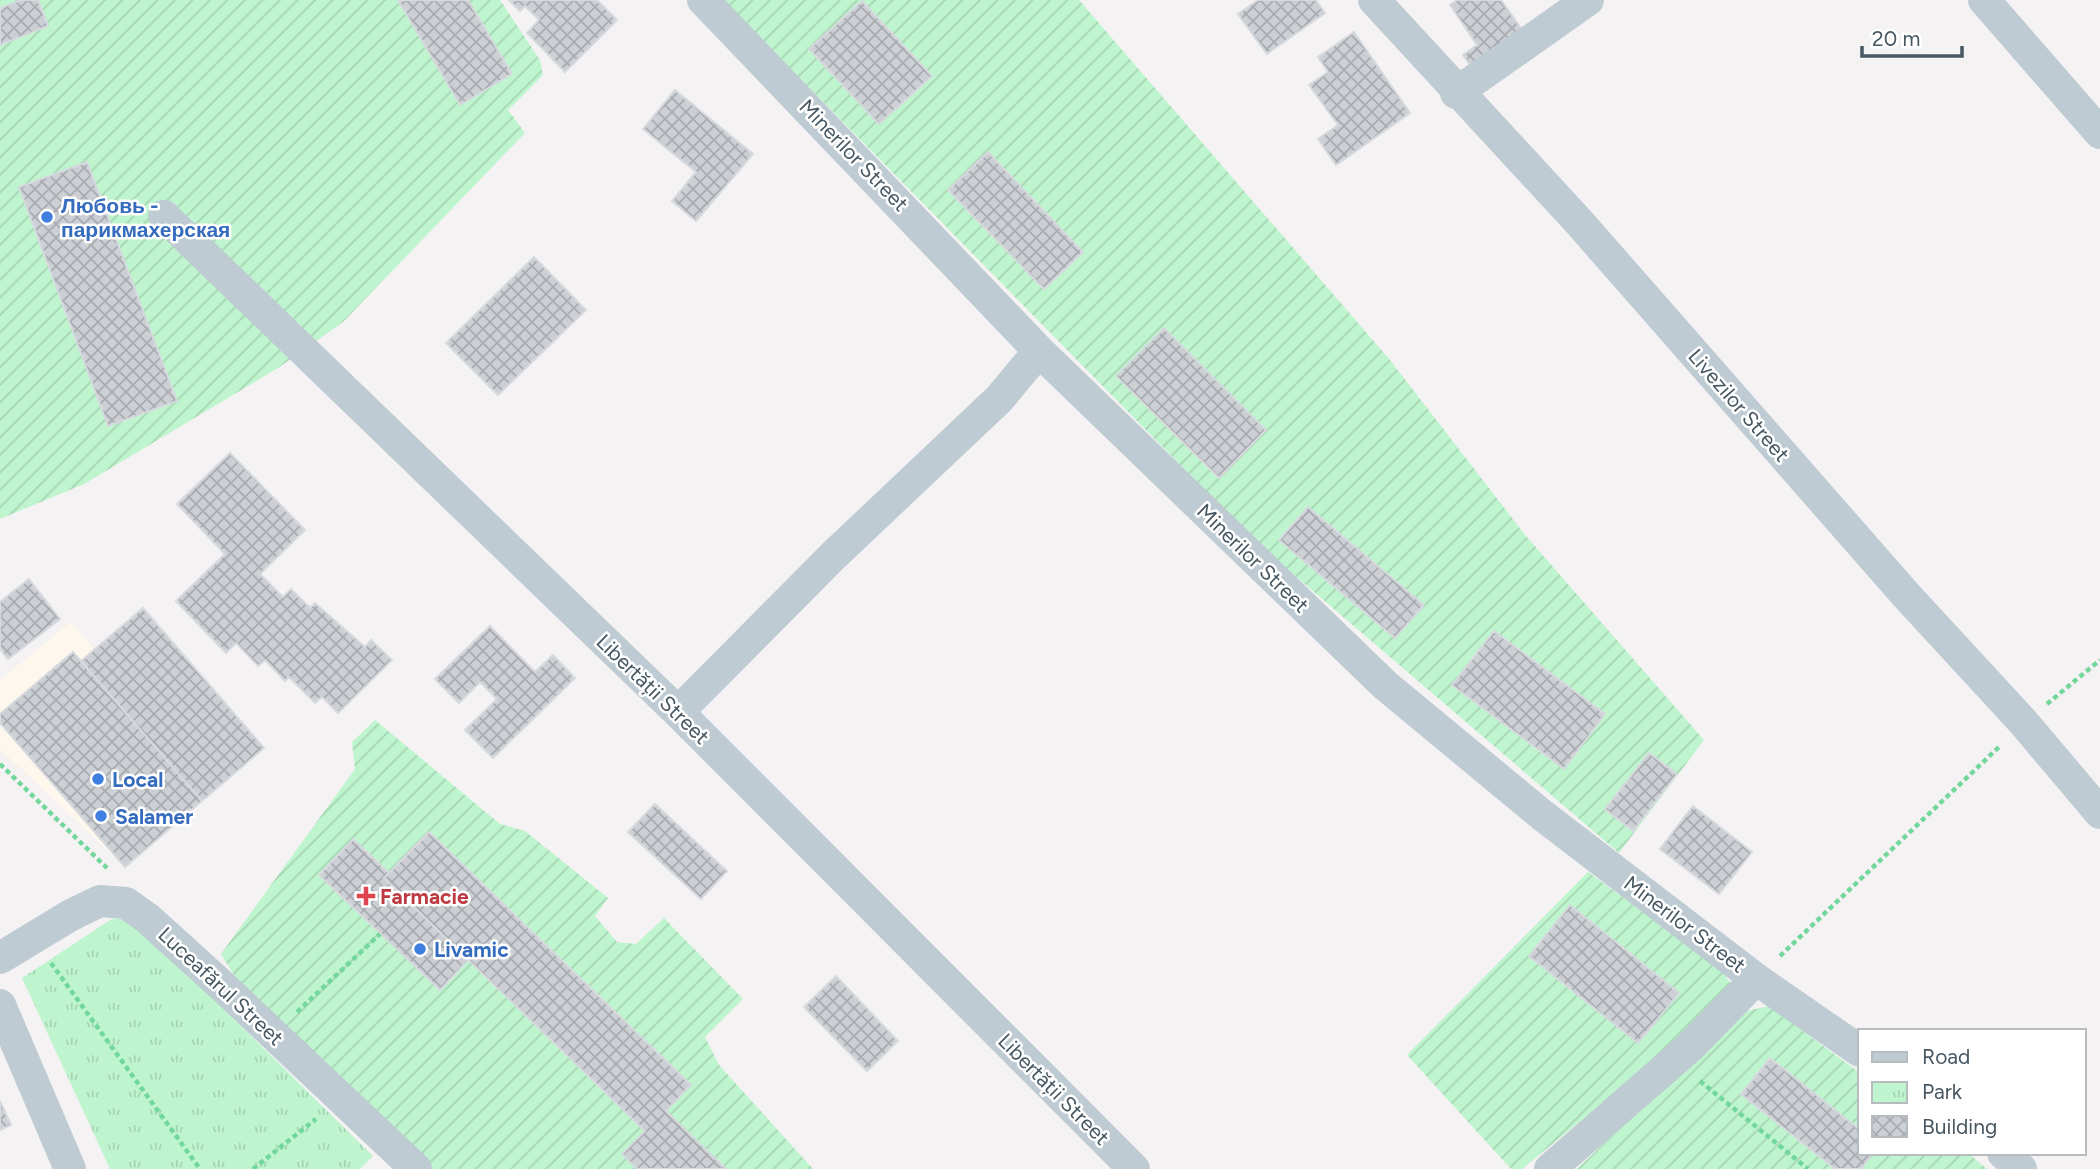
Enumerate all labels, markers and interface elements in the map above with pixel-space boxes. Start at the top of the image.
scale bar [1862,14,1962,58]
text: 20 m [1872,26,1920,51]
street label: Minerilor Street [794,94,914,216]
place label: Любовь - парикмахерская [61,193,230,242]
marker: Любовь - парикмахерская [39,209,55,225]
street label: Livezilor Street [1683,344,1795,466]
street label: Minerilor Street [1192,498,1314,618]
street label: Libertății Street [591,629,715,749]
place label: Local [112,767,163,792]
marker: Local [90,771,106,787]
place label: Salamer [115,804,193,829]
marker: Salamer [93,808,109,824]
street label: Minerilor Street [1619,870,1751,978]
place label: Farmacie [380,884,469,909]
marker: Farmacie [358,888,374,904]
street label: Luceafărul Street [153,922,289,1050]
place label: Livamic [434,937,509,962]
marker: Livamic [412,941,428,957]
street label: Libertății Street [993,1028,1115,1150]
legend [1858,1029,2086,1155]
text: Road [1922,1044,1970,1069]
text: Park [1922,1079,1963,1104]
text: Building [1922,1114,1997,1139]

